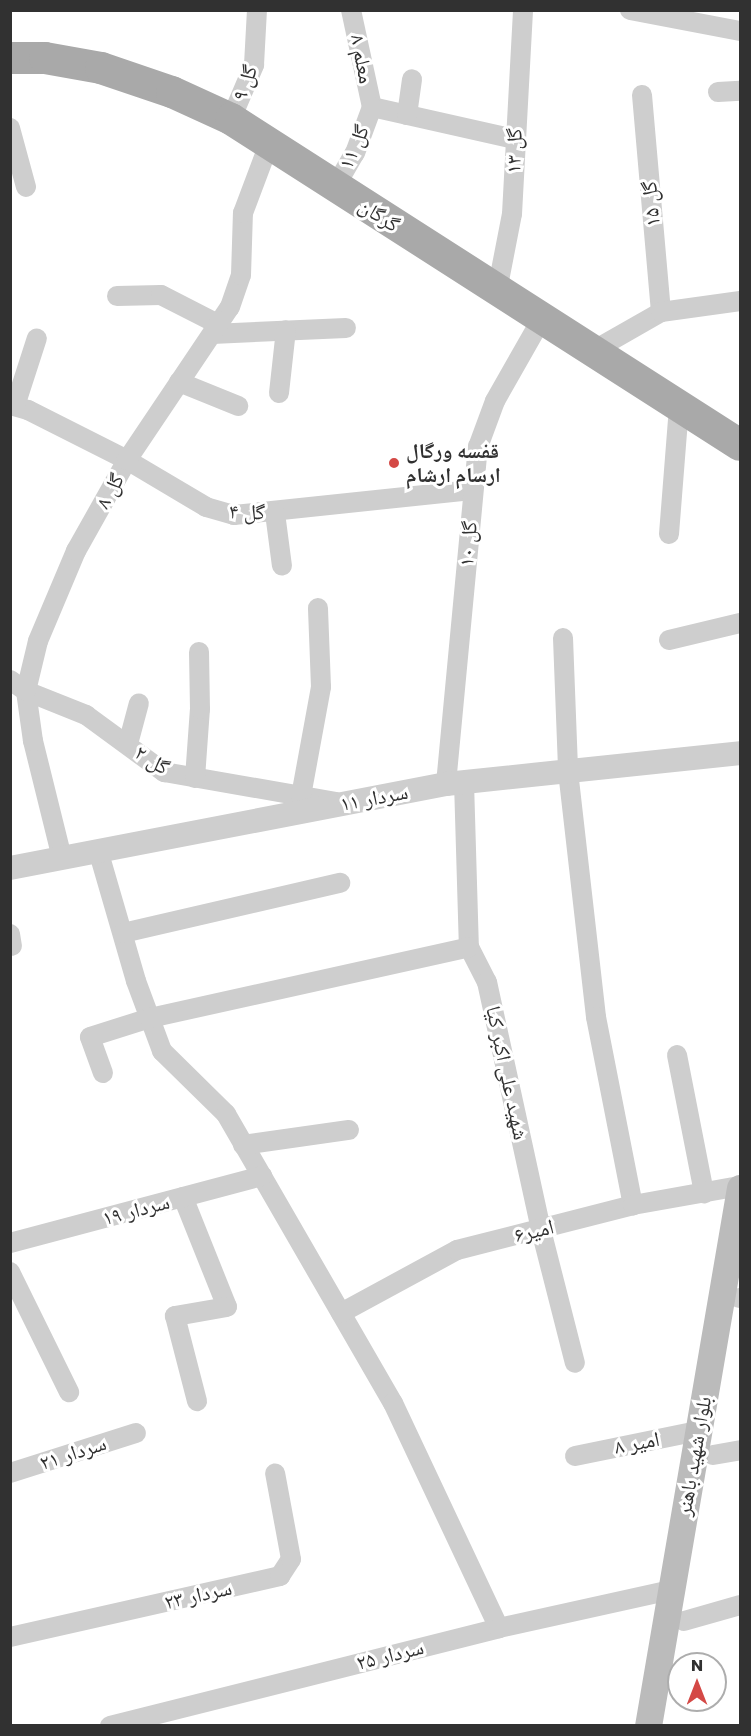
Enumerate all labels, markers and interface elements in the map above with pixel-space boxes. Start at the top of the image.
street label: معلم ۸ [345,32,379,86]
street label: گل ۹ [227,62,263,104]
street label: گل ۱۱ [333,121,375,173]
street label: گل ۱۳ [501,128,527,174]
street label: گل ۱۵ [636,180,666,228]
street label: گرگان [354,193,404,237]
place label: قفسه ورگال ارسام ارشام [406,438,501,488]
marker: قفسه ورگال ارسام ارشام [387,456,401,470]
street label: گل ۸ [90,469,130,513]
street label: گل ۴ [228,499,266,525]
street label: گل ۱۰ [453,520,483,568]
street label: گل ۲ [130,740,174,780]
street label: سردار ۱۱ [338,779,410,817]
street label: شهید علی اکبر کیا [481,1004,533,1142]
street label: سردار ۱۹ [100,1189,172,1231]
street label: امیر۶ [512,1214,556,1248]
street label: بلوار شهید باهنر [671,1394,717,1518]
street label: امیر ۸ [612,1426,662,1460]
street label: سردار ۲۱ [37,1430,109,1476]
street label: سردار ۲۳ [162,1575,234,1615]
street label: سردار ۲۵ [354,1634,426,1676]
north arrow [667,1652,727,1712]
text: N [691,1654,703,1677]

